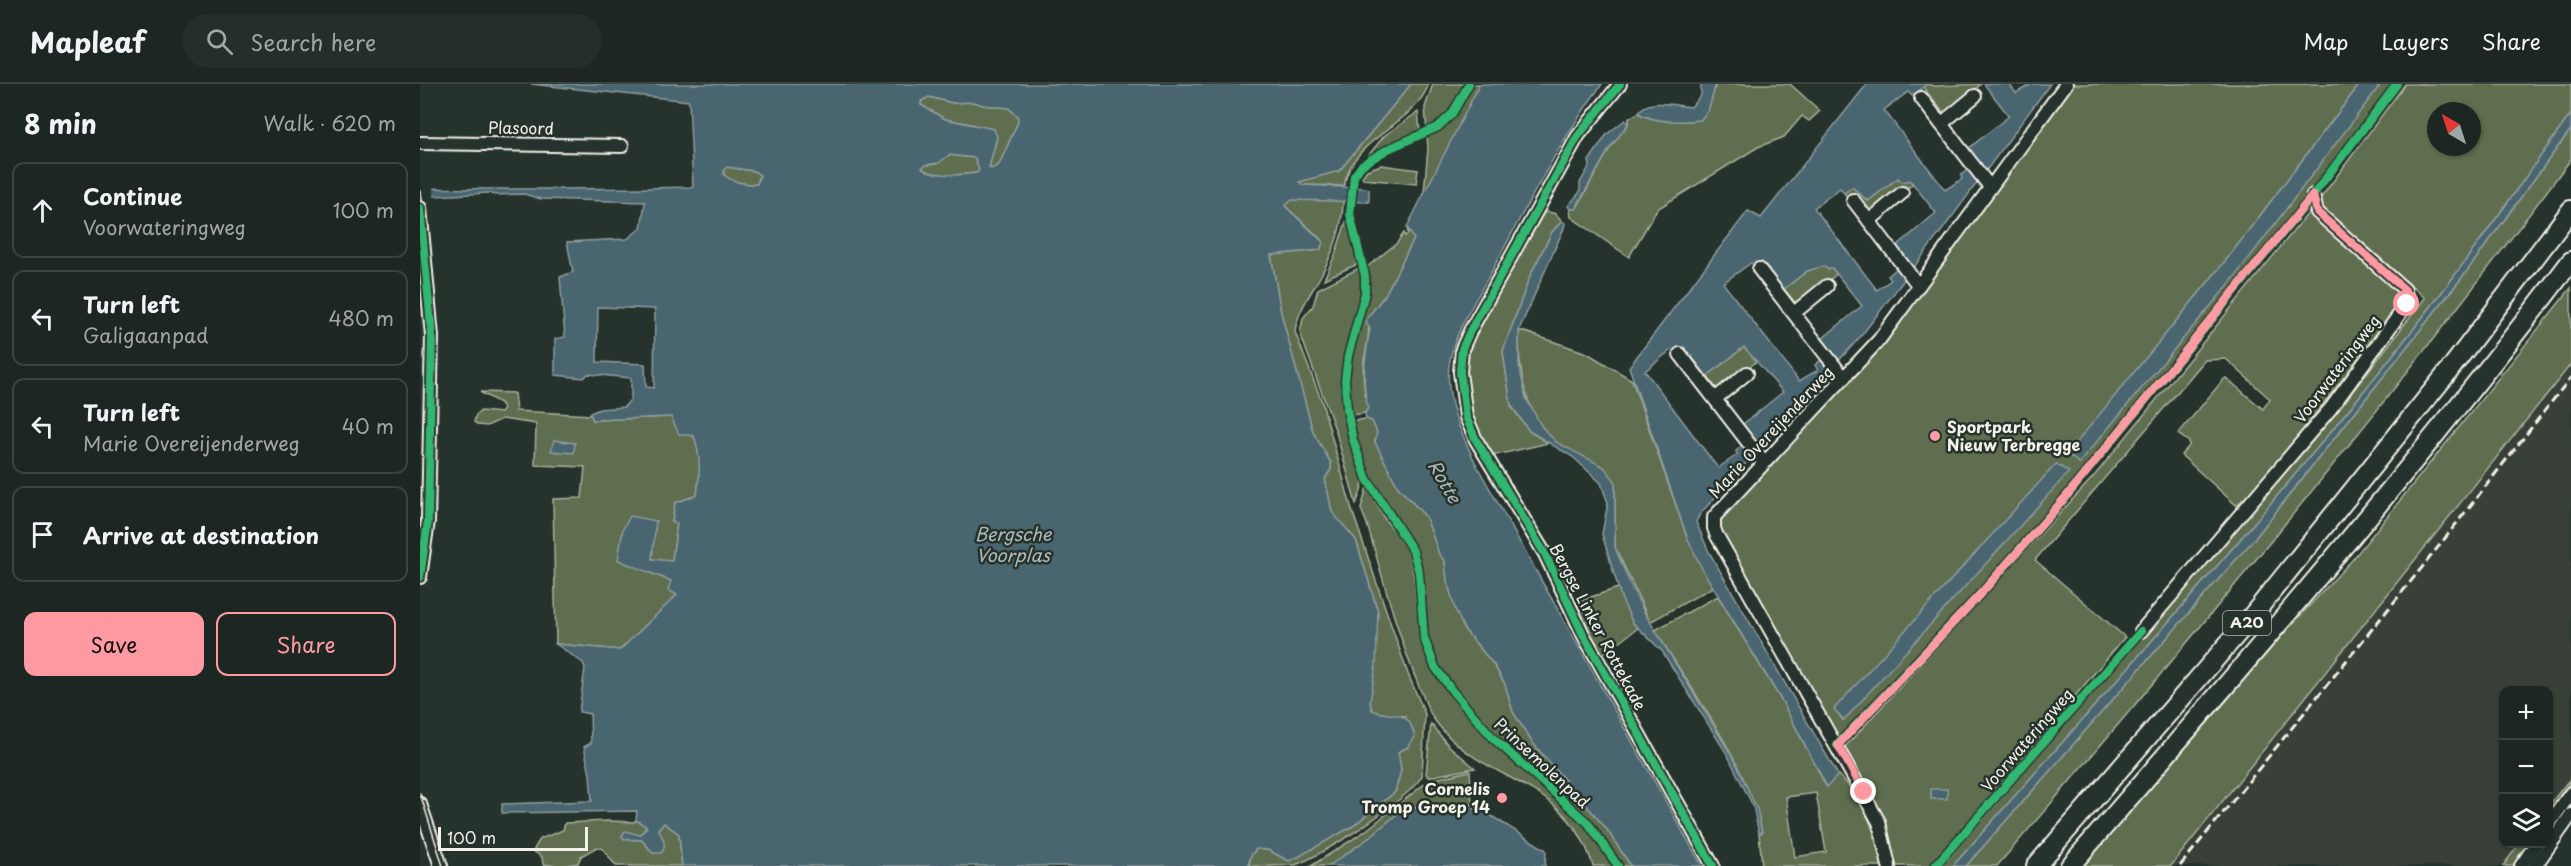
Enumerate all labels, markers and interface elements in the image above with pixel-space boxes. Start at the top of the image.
search box [182,14,602,68]
text: Mapleaf [30,20,146,63]
icon: search [203,25,236,58]
text: Search here [251,25,376,58]
text: Map [2304,25,2348,57]
text: Layers [2381,25,2449,57]
text: Share [2482,25,2541,57]
north arrow [2427,102,2481,156]
text: 8 min [24,104,97,143]
text: Walk · 620 m [264,108,396,138]
street label: Plasoord [488,114,554,140]
text: Continue [83,179,182,212]
icon: ahead [26,194,59,227]
text: 100 m [333,195,394,225]
text: Voorwateringweg [83,212,246,242]
text: Turn left [83,287,180,320]
route start [2393,290,2419,316]
icon: left [26,302,59,335]
text: 480 m [329,303,394,333]
street label: Voorwateringweg [2287,309,2385,428]
text: Galigaanpad [83,320,208,350]
street label: Marie Overeijenderweg [1702,360,1838,503]
text: Turn left [83,395,180,428]
icon: left [26,410,59,443]
text: 40 m [342,411,394,441]
place label: Sportpark Nieuw Terbregge [1947,414,2081,456]
text: Marie Overeijenderweg [83,428,300,458]
marker: Sportpark Nieuw Terbregge [1928,429,1942,443]
water label: Rotte [1422,455,1469,509]
icon: arrive [26,518,59,551]
text: Arrive at destination [83,518,319,551]
water label: Bergsche Voorplas [975,520,1053,568]
street label: Bergse Linker Rottekade [1545,539,1653,714]
road number: A20 [2223,611,2271,635]
button: Save [24,612,204,676]
button: Share [216,612,396,676]
street label: Voorwateringweg [1974,682,2078,796]
map controls [2499,686,2553,848]
button: + [2499,686,2553,740]
street label: Prinsemolenpad [1490,712,1596,813]
button: − [2499,740,2553,794]
place label: Cornelis Tromp Groep 14 [1362,776,1490,818]
route end [1850,778,1876,804]
marker: Cornelis Tromp Groep 14 [1495,791,1509,805]
button: layers [2499,794,2553,848]
scale bar [438,824,588,852]
text: 100 m [447,825,496,849]

